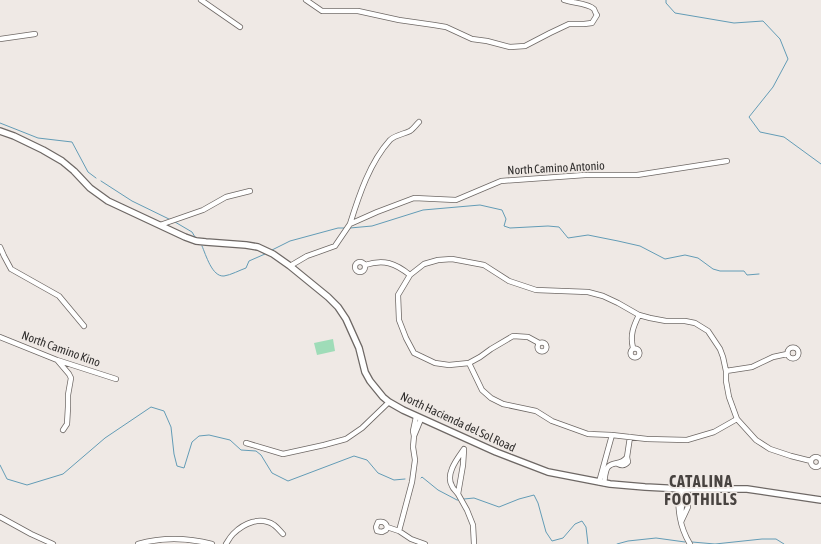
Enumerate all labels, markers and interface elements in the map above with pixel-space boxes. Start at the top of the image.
street label: North Camino Antonio [507,158,605,178]
street label: North Camino Kino [20,328,103,370]
street label: North Hacienda del Sol Road [398,389,518,455]
district label: CATALINA FOOTHILLS [664,472,738,508]

